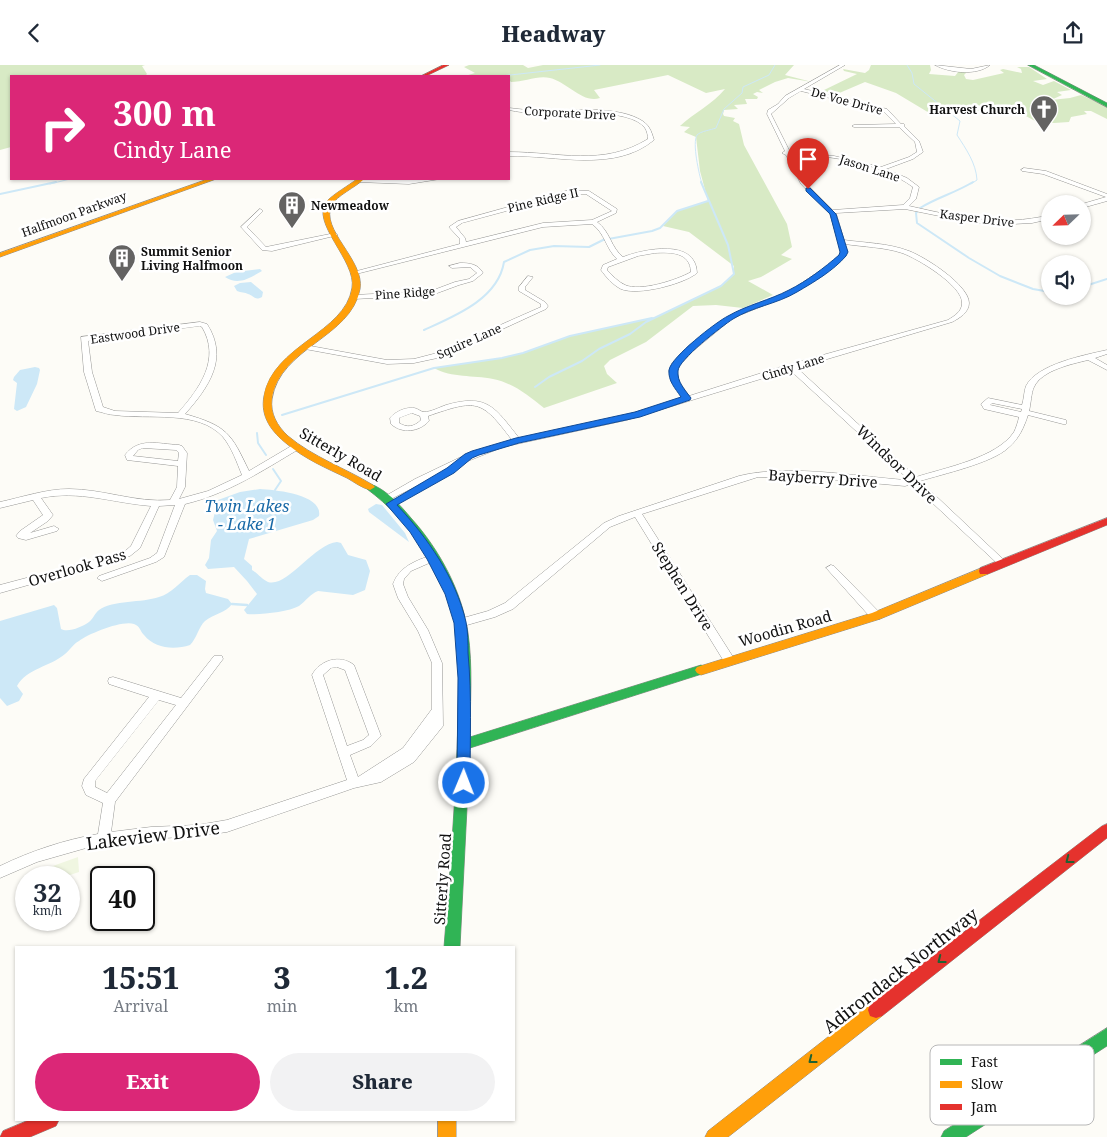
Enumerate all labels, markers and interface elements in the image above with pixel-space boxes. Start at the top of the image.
text: Headway [502,18,605,48]
icon: back [20,19,48,47]
icon: share [1059,19,1087,47]
street label: De Voe Drive [809,83,885,119]
text: 300 m [113,89,216,136]
church icon: Harvest Church [1029,94,1059,133]
icon: right [30,95,95,160]
place label: Harvest Church [929,101,1025,118]
street label: Corporate Drive [524,102,616,124]
text: Cindy Lane [113,134,231,164]
pin [787,138,829,189]
icon: arrive [794,145,822,173]
street label: Jason Lane [837,150,902,186]
street label: Pine Ridge II [506,184,580,216]
street label: Halfmoon Parkway [19,187,129,241]
building icon: Newmeadow [277,190,307,229]
north arrow [1041,195,1091,245]
map controls [1041,195,1091,305]
place label: Newmeadow [311,197,390,214]
street label: Kasper Drive [939,205,1015,231]
building icon: Summit Senior Living Halfmoon [107,243,137,282]
place label: Summit Senior Living Halfmoon [141,243,243,274]
button: sound [1041,255,1091,305]
street label: Pine Ridge [374,282,436,304]
street label: Eastwood Drive [89,318,181,348]
street label: Squire Lane [434,319,504,363]
street label: Cindy Lane [760,349,826,385]
street label: Windsor Drive [852,420,942,508]
street label: Sitterly Road [296,422,386,486]
street label: Bayberry Drive [768,464,878,492]
water label: Twin Lakes - Lake 1 [205,495,289,535]
street label: Stephen Drive [648,538,718,634]
street label: Overlook Pass [26,543,128,590]
street label: Woodin Road [736,605,834,651]
position arrow [437,756,489,808]
street label: Lakeview Drive [85,815,221,855]
street label: Sitterly Road [429,833,455,925]
one-way arrow [1065,854,1074,863]
speed limit sign: 40 [90,866,155,931]
text: 32 [33,875,62,909]
street label: Adirondack Northway [817,901,983,1038]
text: km/h [33,902,62,919]
one-way arrow [938,955,947,963]
text: 15:51 [102,957,180,998]
text: 3 [273,957,290,998]
text: 1.2 [384,957,428,998]
text: Arrival [113,995,168,1017]
text: min [267,995,297,1017]
text: km [394,995,418,1017]
legend [930,1045,1094,1125]
text: Fast [971,1052,998,1071]
button: Exit [35,1053,260,1111]
button: Share [270,1053,495,1111]
one-way arrow [809,1054,818,1063]
text: Slow [971,1074,1004,1093]
text: Jam [970,1097,997,1116]

